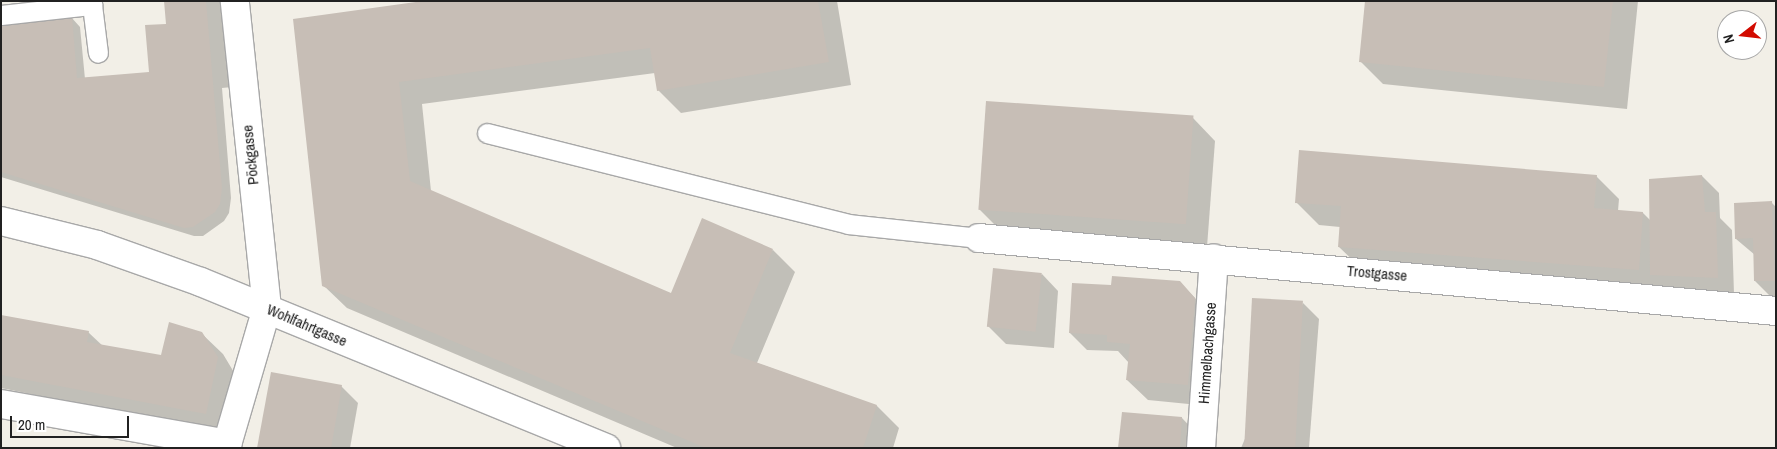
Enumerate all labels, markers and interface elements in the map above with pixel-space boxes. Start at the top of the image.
north arrow [1717,10,1767,60]
text: N [1719,32,1738,45]
street label: Pöckgasse [238,124,262,186]
street label: Trostgasse [1346,261,1408,285]
street label: Wohlfahrtgasse [264,300,350,350]
street label: Himmelbachgasse [1194,302,1220,404]
scale bar [12,406,131,438]
text: 20 m [18,414,45,435]

